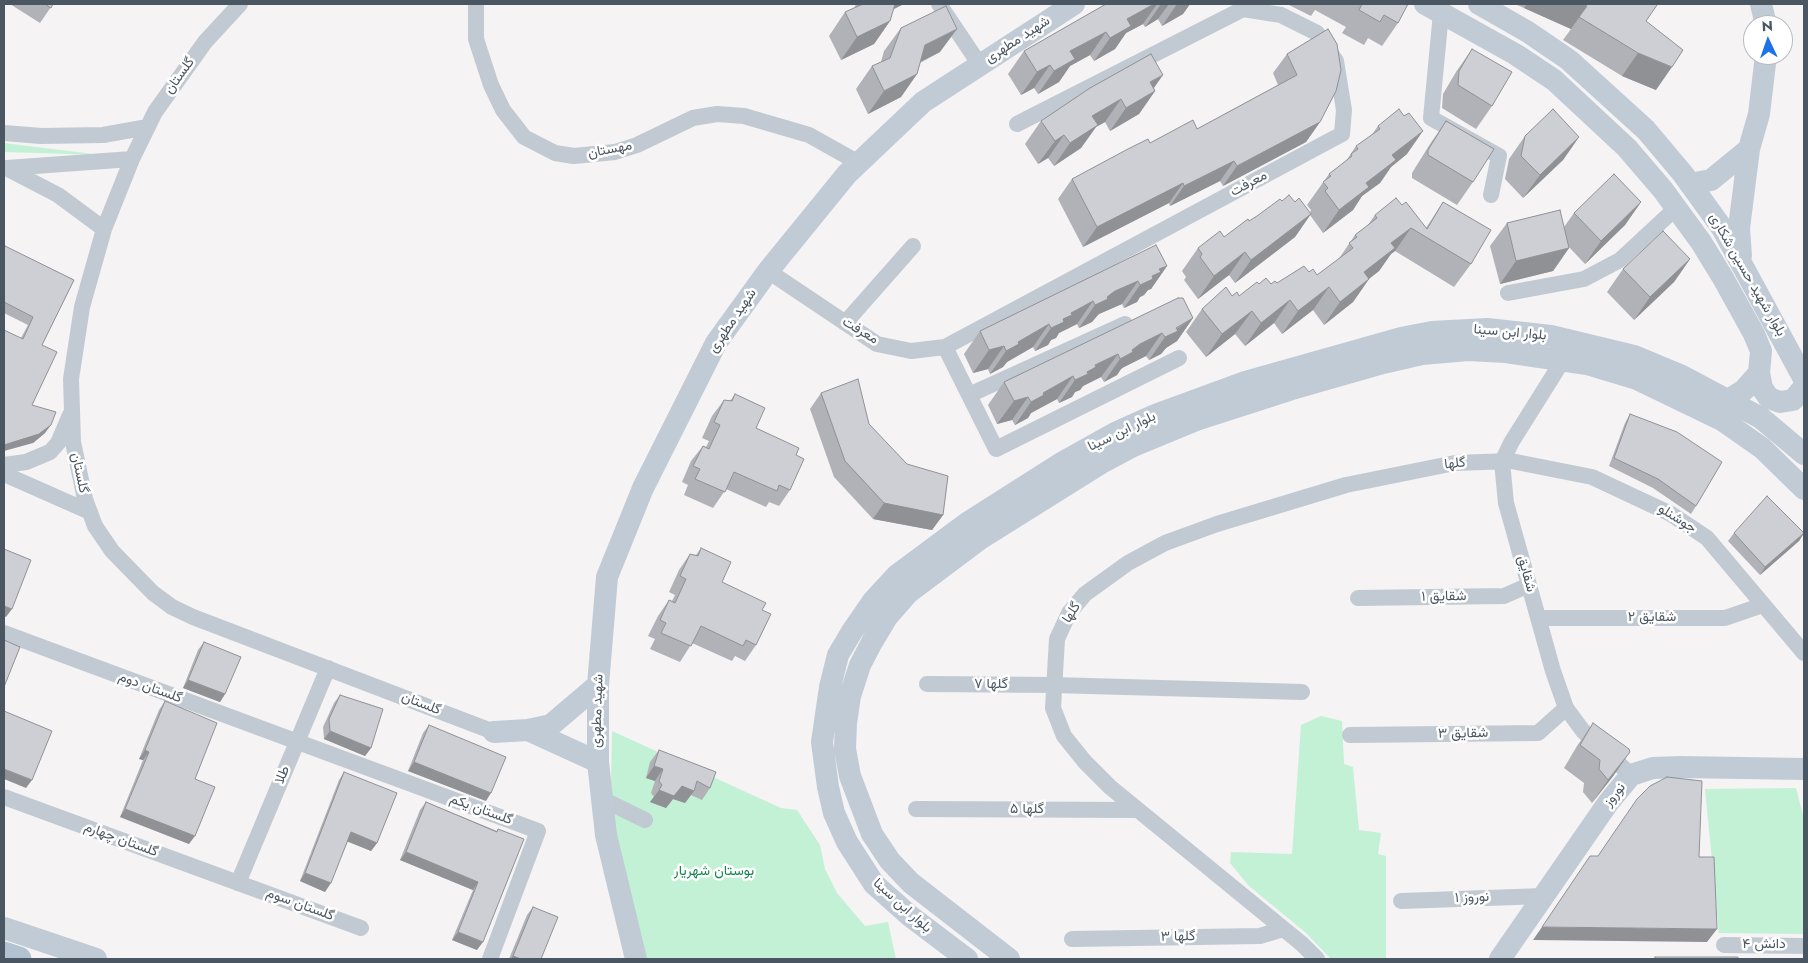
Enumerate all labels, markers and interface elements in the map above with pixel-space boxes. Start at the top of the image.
street label: شهید مطهری [982,13,1054,67]
north arrow [1743,15,1793,65]
text: N [1761,16,1773,36]
street label: گلستان [161,54,199,98]
street label: مهستان [586,137,634,163]
street label: معرفت [1228,167,1270,201]
street label: بلوار شهید حسین شکاری [1705,210,1789,340]
street label: شهید مطهری [705,286,761,356]
street label: معرفت [839,314,881,348]
street label: بلوار ابن سینا [1473,321,1547,345]
street label: بلوار ابن سینا [1085,408,1159,456]
street label: گلستان [67,451,91,495]
street label: گلها [1444,455,1466,473]
street label: جوشنلو [1655,501,1699,537]
street label: شقایق [1513,554,1539,594]
street label: شقایق ۱ [1421,588,1467,606]
street label: گلها [1059,599,1085,627]
street label: شقایق ۲ [1628,610,1676,626]
street label: گلستان دوم [116,669,184,707]
street label: شهید مطهری [588,674,608,748]
street label: گلها ۷ [974,677,1008,693]
street label: گلستان [399,689,443,719]
street label: شقایق ۳ [1438,725,1488,743]
street label: طلا [272,764,294,786]
street label: نوروز [1600,780,1630,810]
street label: گلستان یکم [447,791,515,829]
street label: گلها ۵ [1010,802,1044,818]
street label: گلستان چهارم [82,819,160,861]
park label: بوستان شهریار [674,864,754,880]
street label: بلوار ابن سینا [869,875,935,937]
street label: گلستان سوم [264,885,336,925]
street label: نوروز ۱ [1455,889,1489,907]
street label: گلها ۳ [1160,928,1196,946]
street label: دانش ۴ [1742,937,1786,953]

